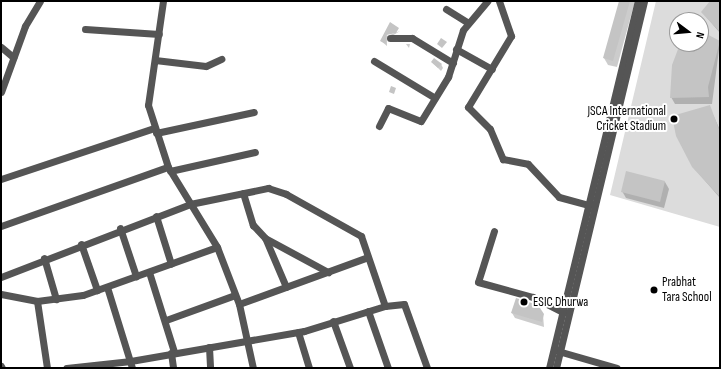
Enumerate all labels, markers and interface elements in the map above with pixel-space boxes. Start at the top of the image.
north arrow [669,12,709,52]
text: N [693,31,707,40]
place label: JSCA International Cricket Stadium [587,104,666,135]
marker: JSCA International Cricket Stadium [669,114,679,124]
place label: Prabhat Tara School [662,275,712,306]
marker: Prabhat Tara School [649,285,659,295]
place label: ESIC Dhurwa [533,294,588,310]
marker: ESIC Dhurwa [518,296,530,308]

